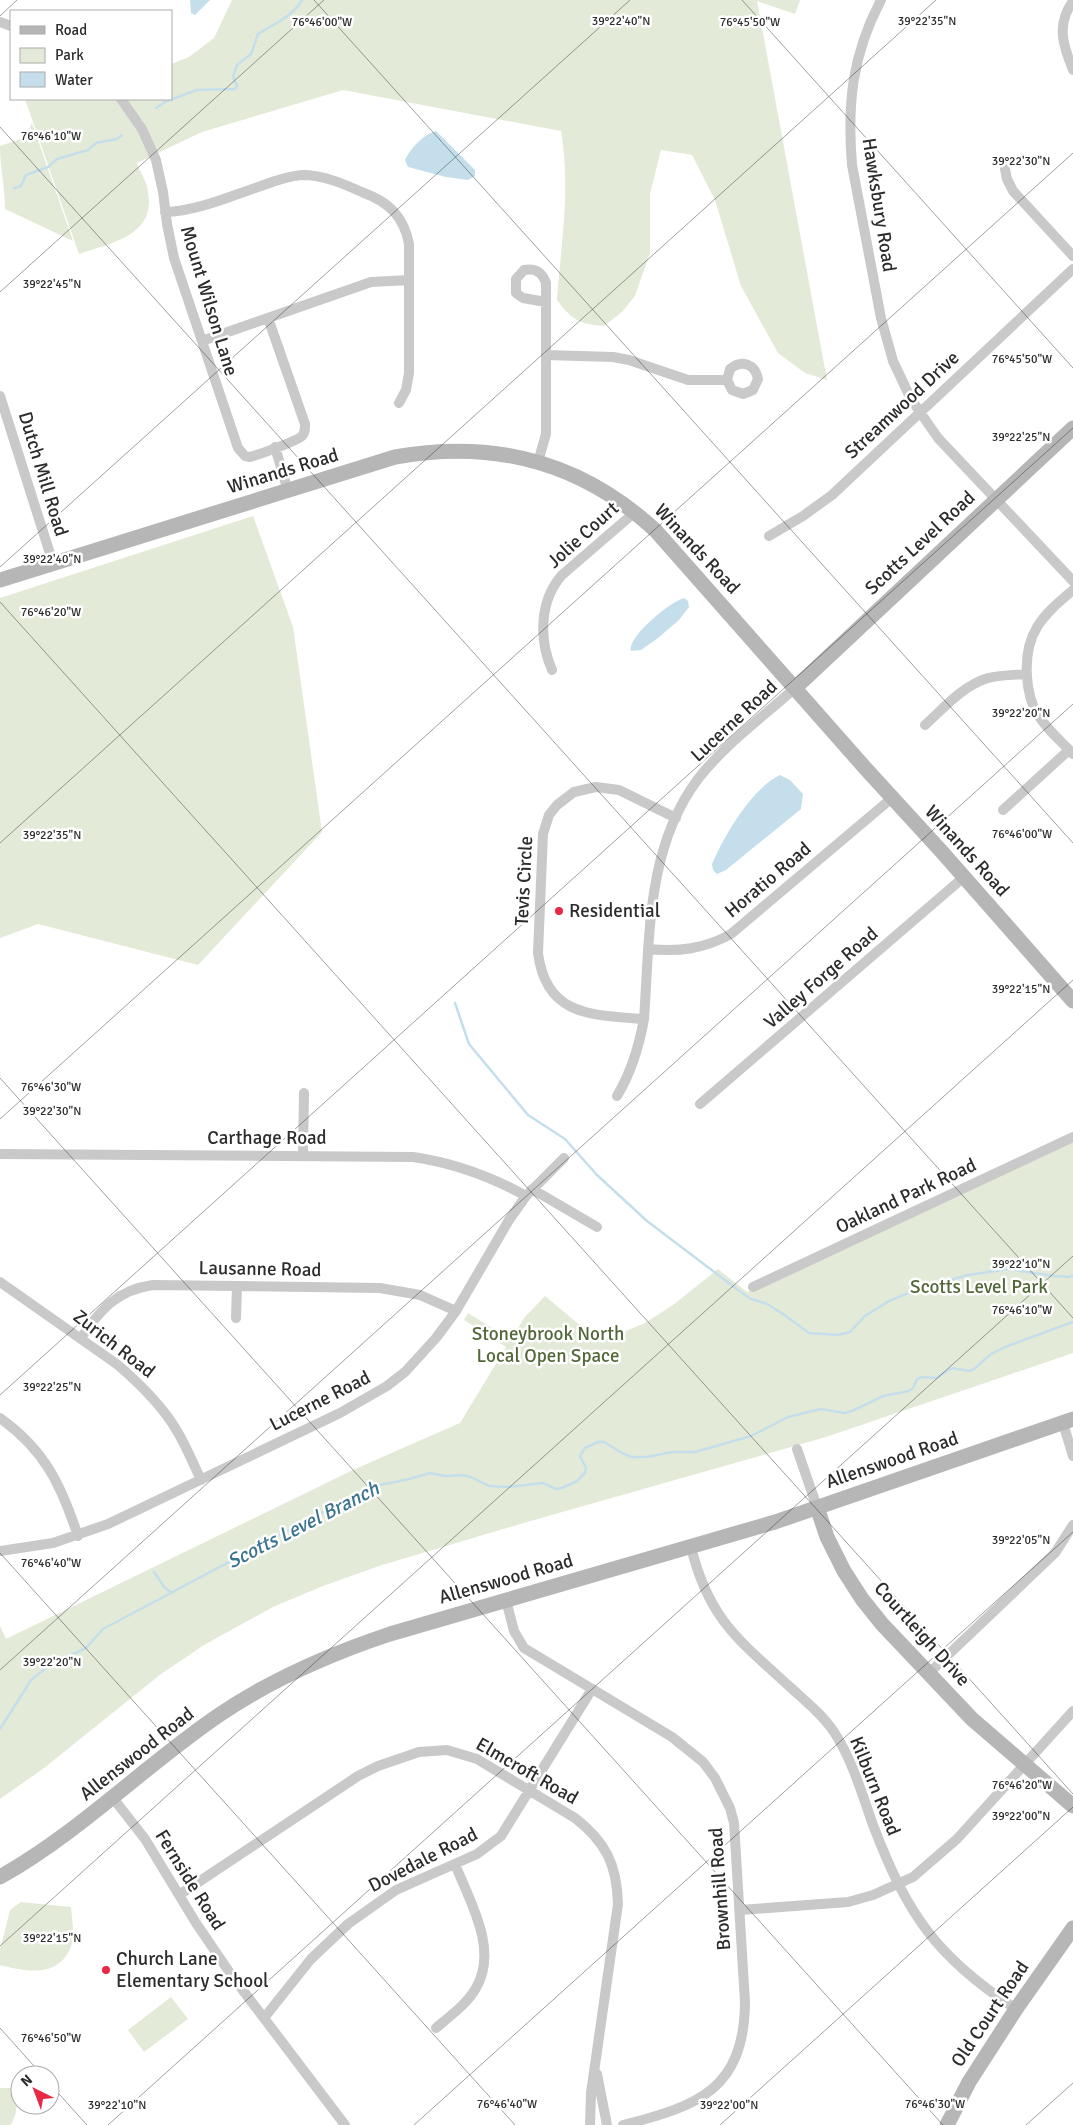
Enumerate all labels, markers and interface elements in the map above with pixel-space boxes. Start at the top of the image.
legend [10,10,172,100]
text: 39°22'40"N [592,14,650,29]
text: 39°22'35"N [898,14,956,29]
text: 76°46'00"W [292,15,352,30]
text: 76°45'50"W [720,15,780,30]
text: Road [55,21,87,39]
text: Park [55,46,84,64]
text: Water [55,71,93,89]
text: 76°46'10"W [21,129,81,144]
street label: Hawksbury Road [857,136,901,274]
text: 39°22'30"N [992,154,1050,169]
street label: Mount Wilson Lane [175,223,243,379]
text: 39°22'45"N [23,277,81,292]
street label: Streamwood Drive [840,346,964,464]
text: 76°45'50"W [992,352,1052,367]
street label: Dutch Mill Road [13,409,73,539]
text: 39°22'25"N [992,430,1050,445]
street label: Winands Road [225,443,341,499]
street label: Scotts Level Road [860,486,980,600]
street label: Jolie Court [542,496,624,573]
street label: Winands Road [649,499,745,599]
text: 39°22'40"N [23,552,81,567]
text: 76°46'20"W [21,605,81,620]
street label: Lucerne Road [686,675,782,767]
text: 39°22'20"N [992,706,1050,721]
street label: Winands Road [920,800,1014,902]
text: 76°46'00"W [992,827,1052,842]
text: 39°22'35"N [23,828,81,843]
street label: Tevis Circle [510,835,538,927]
street label: Horatio Road [720,837,816,923]
place label: Residential [569,899,660,923]
marker: Residential [553,905,565,917]
street label: Valley Forge Road [759,922,883,1034]
text: 39°22'15"N [992,982,1050,997]
text: 76°46'30"W [21,1080,81,1095]
text: 39°22'30"N [23,1104,81,1119]
street label: Carthage Road [207,1126,327,1150]
street label: Oakland Park Road [832,1153,980,1239]
street label: Lausanne Road [198,1256,322,1282]
text: 39°22'10"N [992,1257,1050,1272]
park label: Scotts Level Park [910,1275,1048,1299]
text: 76°46'10"W [992,1303,1052,1318]
street label: Zurich Road [68,1305,160,1383]
park label: Stoneybrook North Local Open Space [472,1322,624,1368]
street label: Lucerne Road [266,1365,374,1437]
text: 39°22'25"N [23,1380,81,1395]
street label: Allenswood Road [823,1426,961,1494]
water label: Scotts Level Branch [223,1475,384,1574]
text: 39°22'05"N [992,1533,1050,1548]
street label: Allenswood Road [436,1548,576,1610]
text: 76°46'40"W [21,1556,81,1571]
street label: Courtleigh Drive [869,1577,975,1691]
text: 39°22'20"N [23,1655,81,1670]
street label: Allenswood Road [75,1702,199,1806]
street label: Elmcroft Road [472,1732,582,1810]
street label: Kilburn Road [844,1733,906,1839]
text: 76°46'20"W [992,1778,1052,1793]
text: 39°22'00"N [992,1809,1050,1824]
street label: Dovedale Road [364,1822,482,1898]
street label: Fernside Road [150,1825,230,1935]
street label: Brownhill Road [704,1827,736,1951]
text: 39°22'15"N [23,1931,81,1946]
place label: Church Lane Elementary School [116,1947,269,1993]
street label: Old Court Road [946,1956,1034,2072]
marker: Church Lane Elementary School [100,1964,112,1976]
text: 76°46'50"W [21,2031,81,2046]
north arrow [10,2065,60,2115]
text: N [17,2071,36,2090]
text: 76°46'40"W [477,2097,537,2112]
text: 76°46'30"W [905,2097,965,2112]
text: 39°22'10"N [88,2098,146,2113]
text: 39°22'00"N [700,2098,758,2113]

